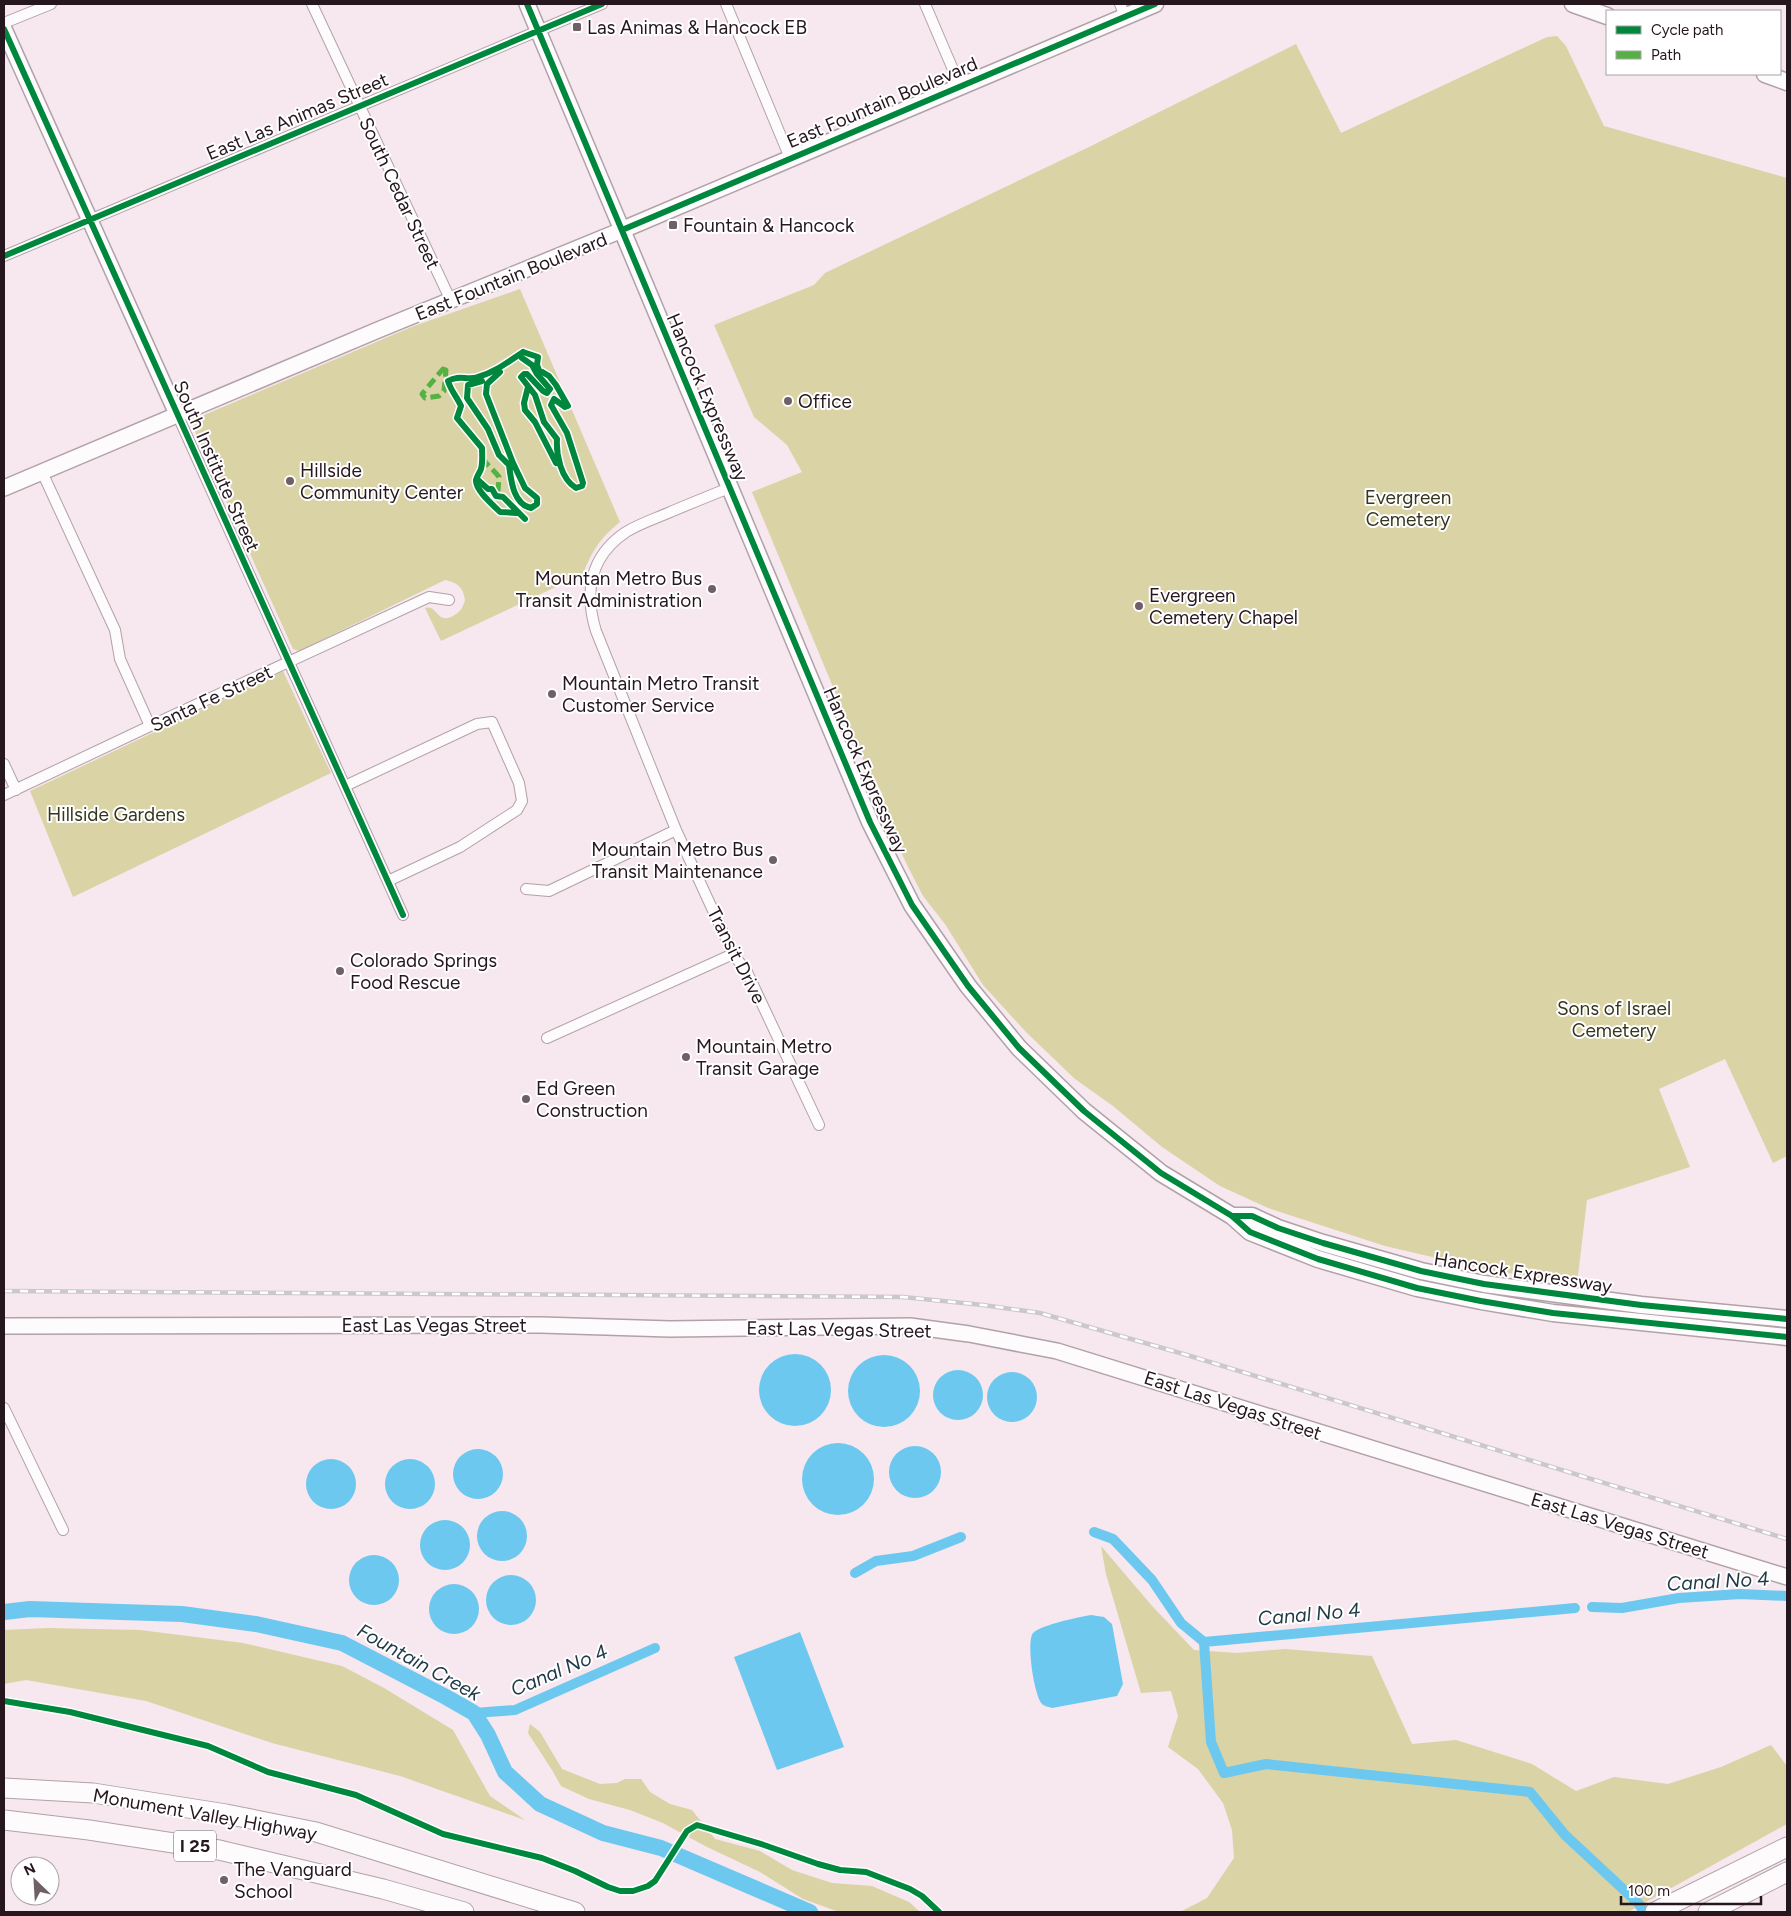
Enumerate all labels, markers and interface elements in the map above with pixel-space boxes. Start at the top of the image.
legend [1606,10,1781,75]
place label: Las Animas & Hancock EB [587,16,807,39]
marker: Las Animas & Hancock EB [571,21,583,33]
text: Cycle path [1651,21,1723,39]
text: Path [1651,46,1681,64]
street label: East Fountain Boulevard [783,52,981,153]
street label: East Las Animas Street [203,68,392,165]
street label: South Cedar Street [354,114,445,273]
place label: Fountain & Hancock [683,214,855,237]
marker: Fountain & Hancock [667,219,679,231]
street label: East Fountain Boulevard [412,227,611,326]
street label: Hancock Expressway [662,310,753,485]
street label: South Institute Street [168,377,265,555]
place label: Office [798,390,852,413]
marker: Office [782,395,794,407]
place label: Hillside Community Center [300,459,464,504]
marker: Hillside Community Center [284,475,296,487]
park label: Evergreen Cemetery [1365,486,1451,531]
place label: Mountan Metro Bus Transit Administration [516,567,702,612]
marker: Mountan Metro Bus Transit Administration [706,583,718,595]
place label: Evergreen Cemetery Chapel [1149,584,1298,629]
marker: Evergreen Cemetery Chapel [1133,600,1145,612]
street label: Santa Fe Street [147,660,276,737]
place label: Mountain Metro Transit Customer Service [562,672,759,717]
street label: Hancock Expressway [818,683,913,857]
marker: Mountain Metro Transit Customer Service [546,688,558,700]
park label: Hillside Gardens [47,803,185,826]
place label: Mountain Metro Bus Transit Maintenance [591,838,763,883]
marker: Mountain Metro Bus Transit Maintenance [767,854,779,866]
street label: Transit Drive [702,903,771,1007]
place label: Colorado Springs Food Rescue [350,949,497,994]
marker: Colorado Springs Food Rescue [334,965,346,977]
park label: Sons of Israel Cemetery [1557,997,1671,1042]
place label: Mountain Metro Transit Garage [696,1035,832,1080]
marker: Mountain Metro Transit Garage [680,1051,692,1063]
place label: Ed Green Construction [536,1077,648,1122]
marker: Ed Green Construction [520,1093,532,1105]
street label: Hancock Expressway [1432,1247,1614,1298]
street label: East Las Vegas Street [341,1314,527,1337]
street label: East Las Vegas Street [746,1316,932,1343]
street label: East Las Vegas Street [1141,1366,1324,1445]
street label: East Las Vegas Street [1528,1487,1712,1564]
water label: Canal No 4 [1666,1566,1770,1596]
water label: Canal No 4 [1257,1598,1361,1630]
water label: Fountain Creek [353,1618,486,1706]
water label: Canal No 4 [507,1639,611,1701]
street label: Monument Valley Highway [91,1783,319,1846]
road number: I 25 [174,1830,216,1862]
north arrow [10,1856,60,1906]
place label: The Vanguard School [234,1858,352,1903]
text: N [21,1860,38,1880]
marker: The Vanguard School [218,1874,230,1886]
scale bar [1621,1874,1761,1906]
text: 100 m [1628,1882,1670,1900]

